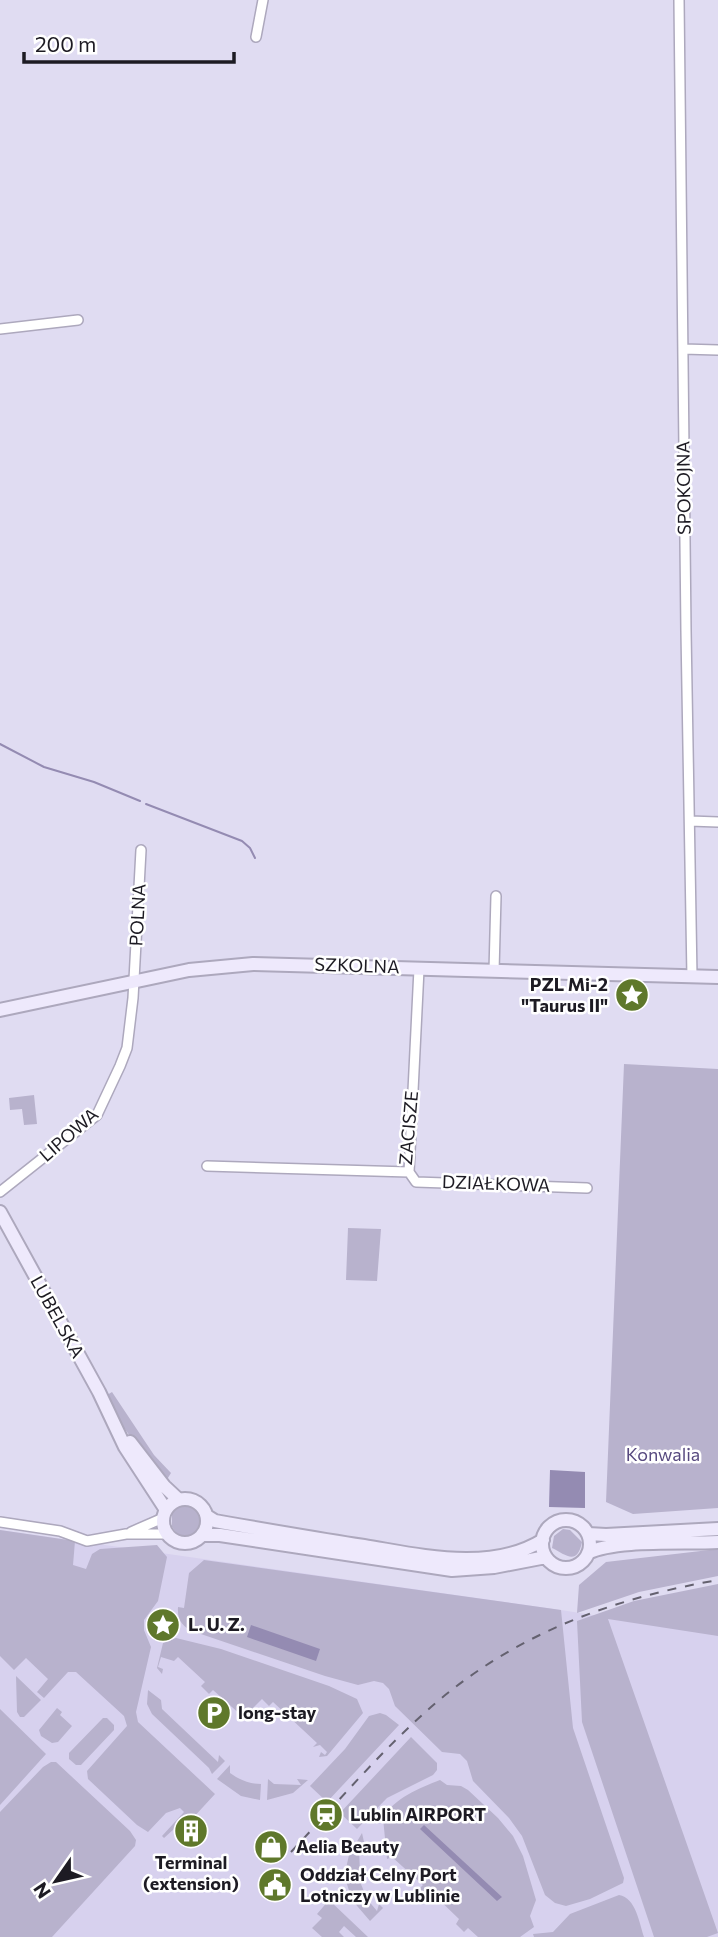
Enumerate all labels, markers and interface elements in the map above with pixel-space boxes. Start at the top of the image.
scale bar [24,21,234,65]
text: 200 m [35,31,96,56]
street label: SPOKOJNA [671,441,695,535]
street label: POLNA [124,883,150,947]
street label: SZKOLNA [314,953,400,977]
place label: PZL Mi-2 "Taurus II" [521,973,608,1016]
place icon: PZL Mi-2 "Taurus II" [613,976,651,1014]
street label: ZACISZE [394,1090,422,1166]
street label: LIPOWA [35,1103,102,1166]
street label: DZIAŁKOWA [442,1170,550,1196]
street label: LUBELSKA [26,1271,90,1362]
park label: Konwalia [626,1443,700,1465]
place icon: L. U. Z. [144,1606,182,1644]
place label: L. U. Z. [188,1613,245,1635]
parking icon: long-stay [195,1694,233,1732]
place label: long-stay [238,1701,317,1723]
station icon: Lublin AIRPORT [307,1796,345,1834]
place label: Lublin AIRPORT [350,1803,487,1825]
building icon: Terminal (extension) [172,1812,210,1850]
shop icon: Aelia Beauty [252,1828,290,1866]
place label: Aelia Beauty [296,1835,400,1857]
north arrow [21,1846,91,1916]
place label: Terminal (extension) [143,1851,239,1894]
place label: Oddział Celny Port Lotniczy w Lublinie [300,1863,460,1906]
public building icon: Oddział Celny Port Lotniczy w Lublinie [256,1866,294,1904]
text: N [28,1878,55,1903]

